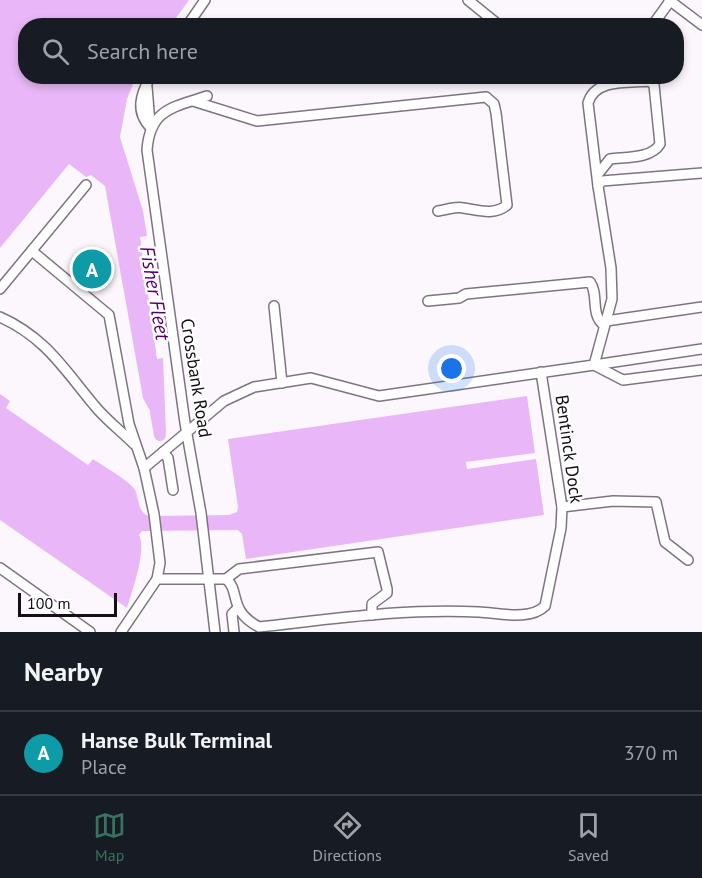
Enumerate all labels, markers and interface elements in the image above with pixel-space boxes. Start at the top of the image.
search box [18,18,684,84]
icon: search [39,35,72,68]
text: Search here [87,37,198,65]
water label: Fisher Fleet [134,244,176,344]
pin: A [72,246,112,292]
street label: Crossbank Road [176,317,217,439]
your location [437,354,466,383]
street label: Bentinck Dock [550,393,589,505]
scale bar [18,590,117,618]
text: 100 m [27,593,70,613]
text: Nearby [24,655,102,688]
text: Hanse Bulk Terminal [81,726,272,754]
text: A [37,740,50,766]
text: 370 m [624,740,678,766]
text: Place [81,754,127,780]
tab: Map [93,809,126,865]
tab: Directions [313,809,382,865]
tab: Saved [568,809,609,865]

